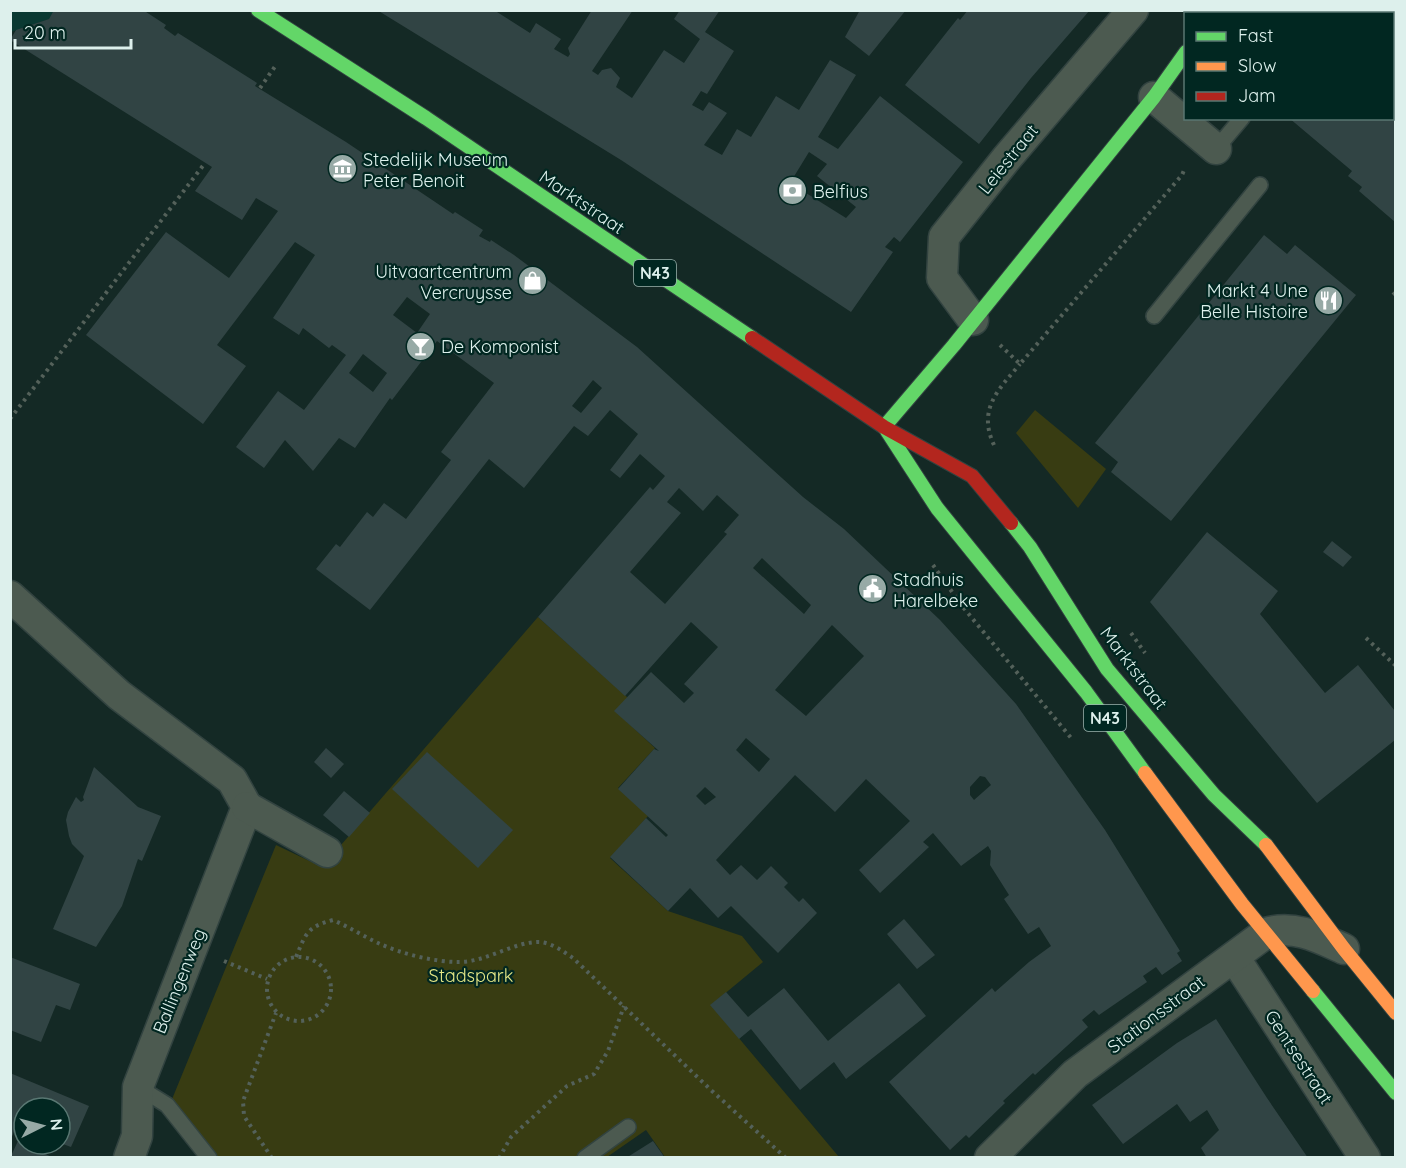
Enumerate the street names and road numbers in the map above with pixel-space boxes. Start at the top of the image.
street label: Leiestraat [973,119,1043,199]
street label: Marktstraat [535,165,629,239]
road number: N43 [634,260,676,286]
street label: Marktstraat [1095,622,1173,714]
road number: N43 [1084,705,1126,731]
street label: Ballingenweg [147,925,211,1037]
street label: Stationsstraat [1103,970,1209,1058]
street label: Gentsestraat [1260,1006,1338,1108]

